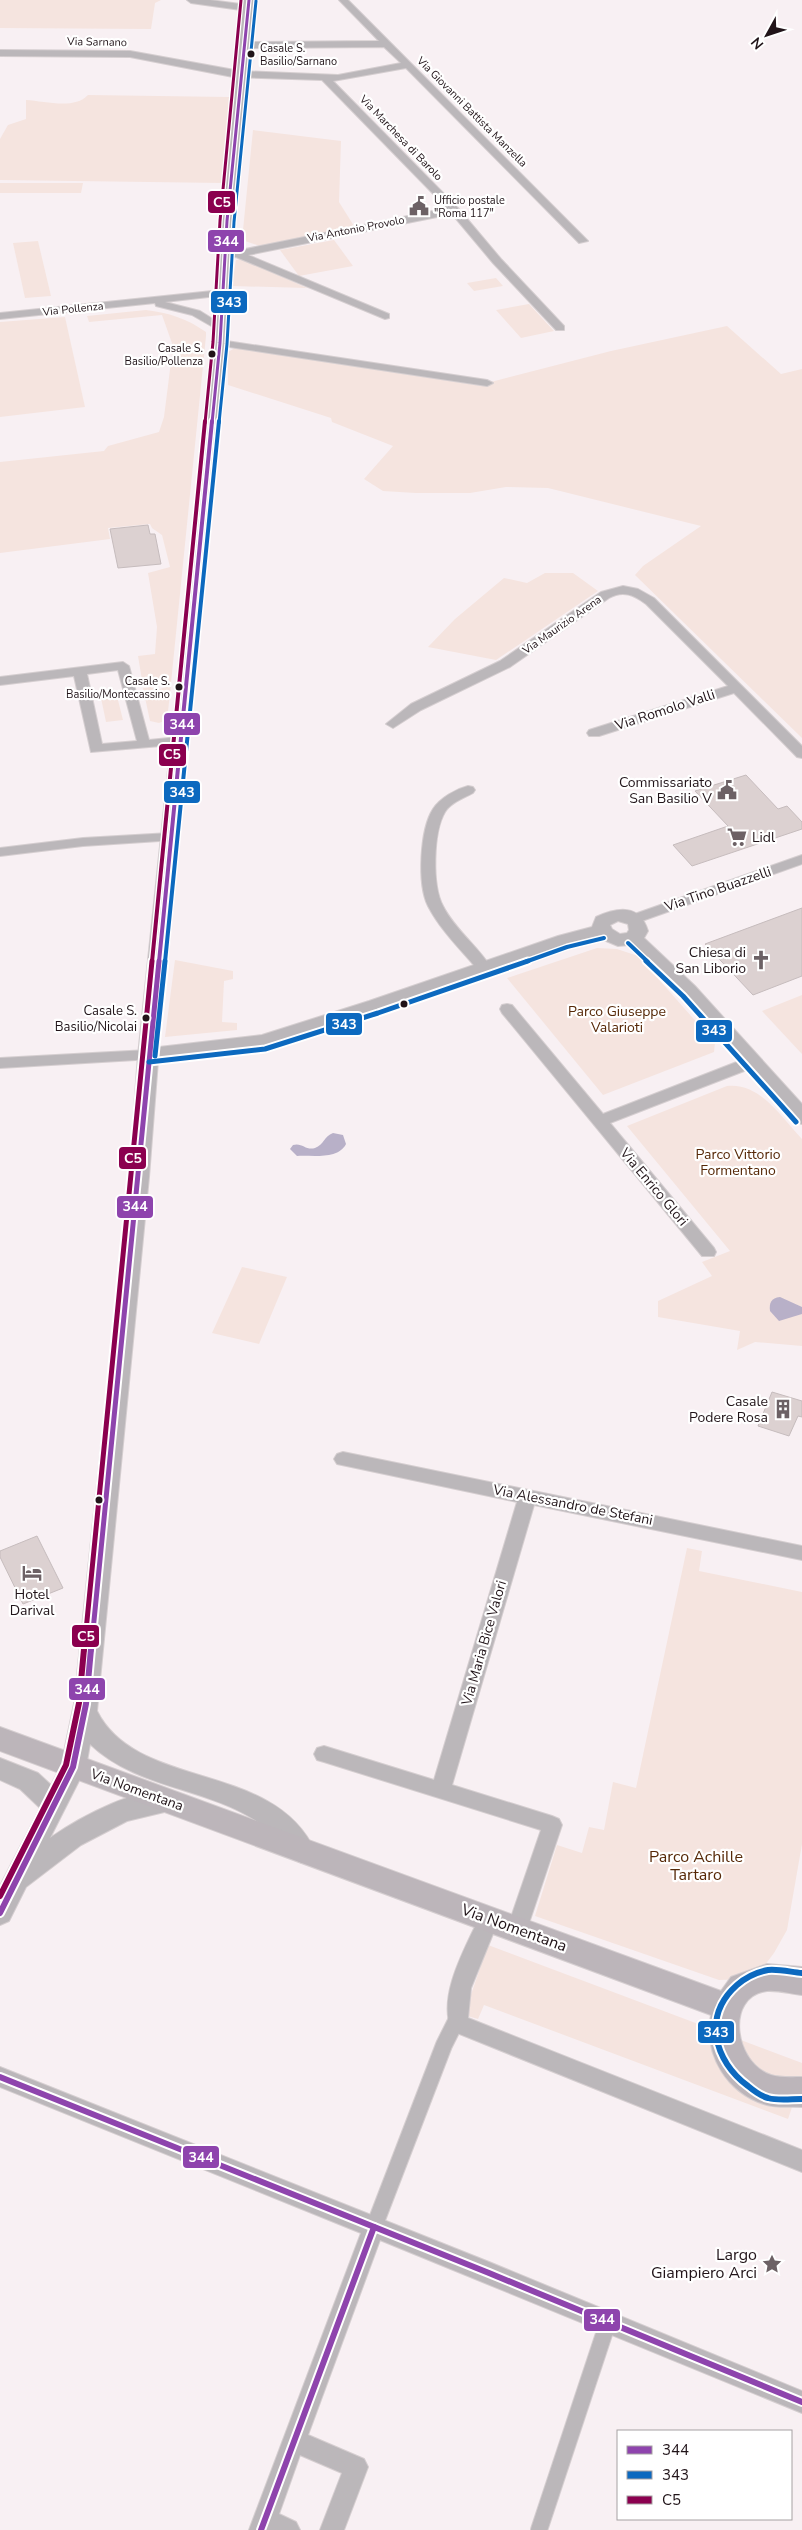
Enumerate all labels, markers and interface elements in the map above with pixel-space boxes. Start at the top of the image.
north arrow [742,10,792,60]
text: N [747,33,768,53]
street label: Via Sarnano [66,34,127,50]
place label: Casale S. Basilio/Sarnano [260,41,337,69]
marker: Casale S. Basilio/Sarnano [246,49,256,59]
street label: Via Giovanni Battista Manzella [413,53,531,171]
street label: Via Marchesa di Barolo [356,91,446,184]
line badge: C5 [207,190,236,214]
text: C5 [213,193,231,212]
place label: Ufficio postale "Roma 117" [434,193,505,221]
public building icon: Ufficio postale "Roma 117" [408,195,430,217]
street label: Via Antonio Provolo [305,212,406,246]
line badge: 344 [207,229,245,253]
text: 344 [213,232,239,251]
line badge: 343 [210,290,248,314]
text: 343 [216,293,242,312]
street label: Via Pollenza [41,298,104,320]
place label: Casale S. Basilio/Pollenza [125,341,203,369]
marker: Casale S. Basilio/Pollenza [207,349,217,359]
street label: Via Maurizio Arena [519,592,605,658]
place label: Casale S. Basilio/Montecassino [66,674,170,702]
marker: Casale S. Basilio/Montecassino [174,682,184,692]
street label: Via Romolo Valli [612,685,717,735]
line badge: 344 [163,712,201,736]
text: 344 [169,715,195,734]
line badge: C5 [158,743,187,767]
text: C5 [163,745,181,764]
place label: Commissariato San Basilio V [619,773,712,808]
public building icon: Commissariato San Basilio V [716,779,738,801]
line badge: 343 [163,780,201,804]
text: 343 [169,783,195,802]
supermarket icon: Lidl [726,826,748,848]
place label: Lidl [752,828,776,847]
street label: Via Tino Buazzelli [661,862,774,916]
place label: Chiesa di San Liborio [676,943,746,978]
church icon: Chiesa di San Liborio [750,949,772,971]
unlabelled marker [399,999,409,1009]
place label: Casale S. Basilio/Nicolai [55,1002,137,1036]
park label: Parco Giuseppe Valarioti [568,1002,666,1037]
line badge: 343 [325,1012,363,1036]
marker: Casale S. Basilio/Nicolai [141,1013,151,1023]
text: 343 [331,1015,357,1034]
line badge: 343 [695,1019,733,1043]
text: 343 [701,1021,727,1040]
street label: Via Enrico Glori [615,1143,692,1230]
park label: Parco Vittorio Formentano [696,1145,781,1180]
line badge: C5 [118,1146,147,1170]
text: C5 [124,1149,142,1168]
line badge: 344 [116,1195,154,1219]
text: 344 [122,1197,148,1216]
place label: Casale Podere Rosa [689,1392,768,1427]
building icon: Casale Podere Rosa [772,1398,794,1420]
street label: Via Alessandro de Stefani [491,1480,654,1530]
unlabelled marker [94,1495,104,1505]
hotel icon: Hotel Darival [21,1562,43,1584]
street label: Via Maria Bice Valori [457,1578,511,1709]
place label: Hotel Darival [10,1585,55,1620]
line badge: C5 [71,1624,100,1648]
text: C5 [77,1627,95,1646]
line badge: 344 [68,1677,106,1701]
text: 344 [74,1680,100,1699]
street label: Via Nomentana [87,1764,186,1816]
park label: Parco Achille Tartaro [649,1846,743,1886]
street label: Via Nomentana [457,1898,570,1957]
line badge: 343 [697,2020,735,2044]
text: 343 [703,2023,729,2042]
line badge: 344 [182,2145,220,2169]
text: 344 [188,2148,214,2167]
place label: Largo Giampiero Arci [651,2244,757,2284]
place icon: Largo Giampiero Arci [761,2253,783,2275]
line badge: 344 [583,2308,621,2332]
text: 344 [589,2310,615,2329]
legend [617,2430,792,2520]
text: 344 [662,2440,689,2460]
text: 343 [662,2465,689,2485]
text: C5 [662,2490,681,2510]

